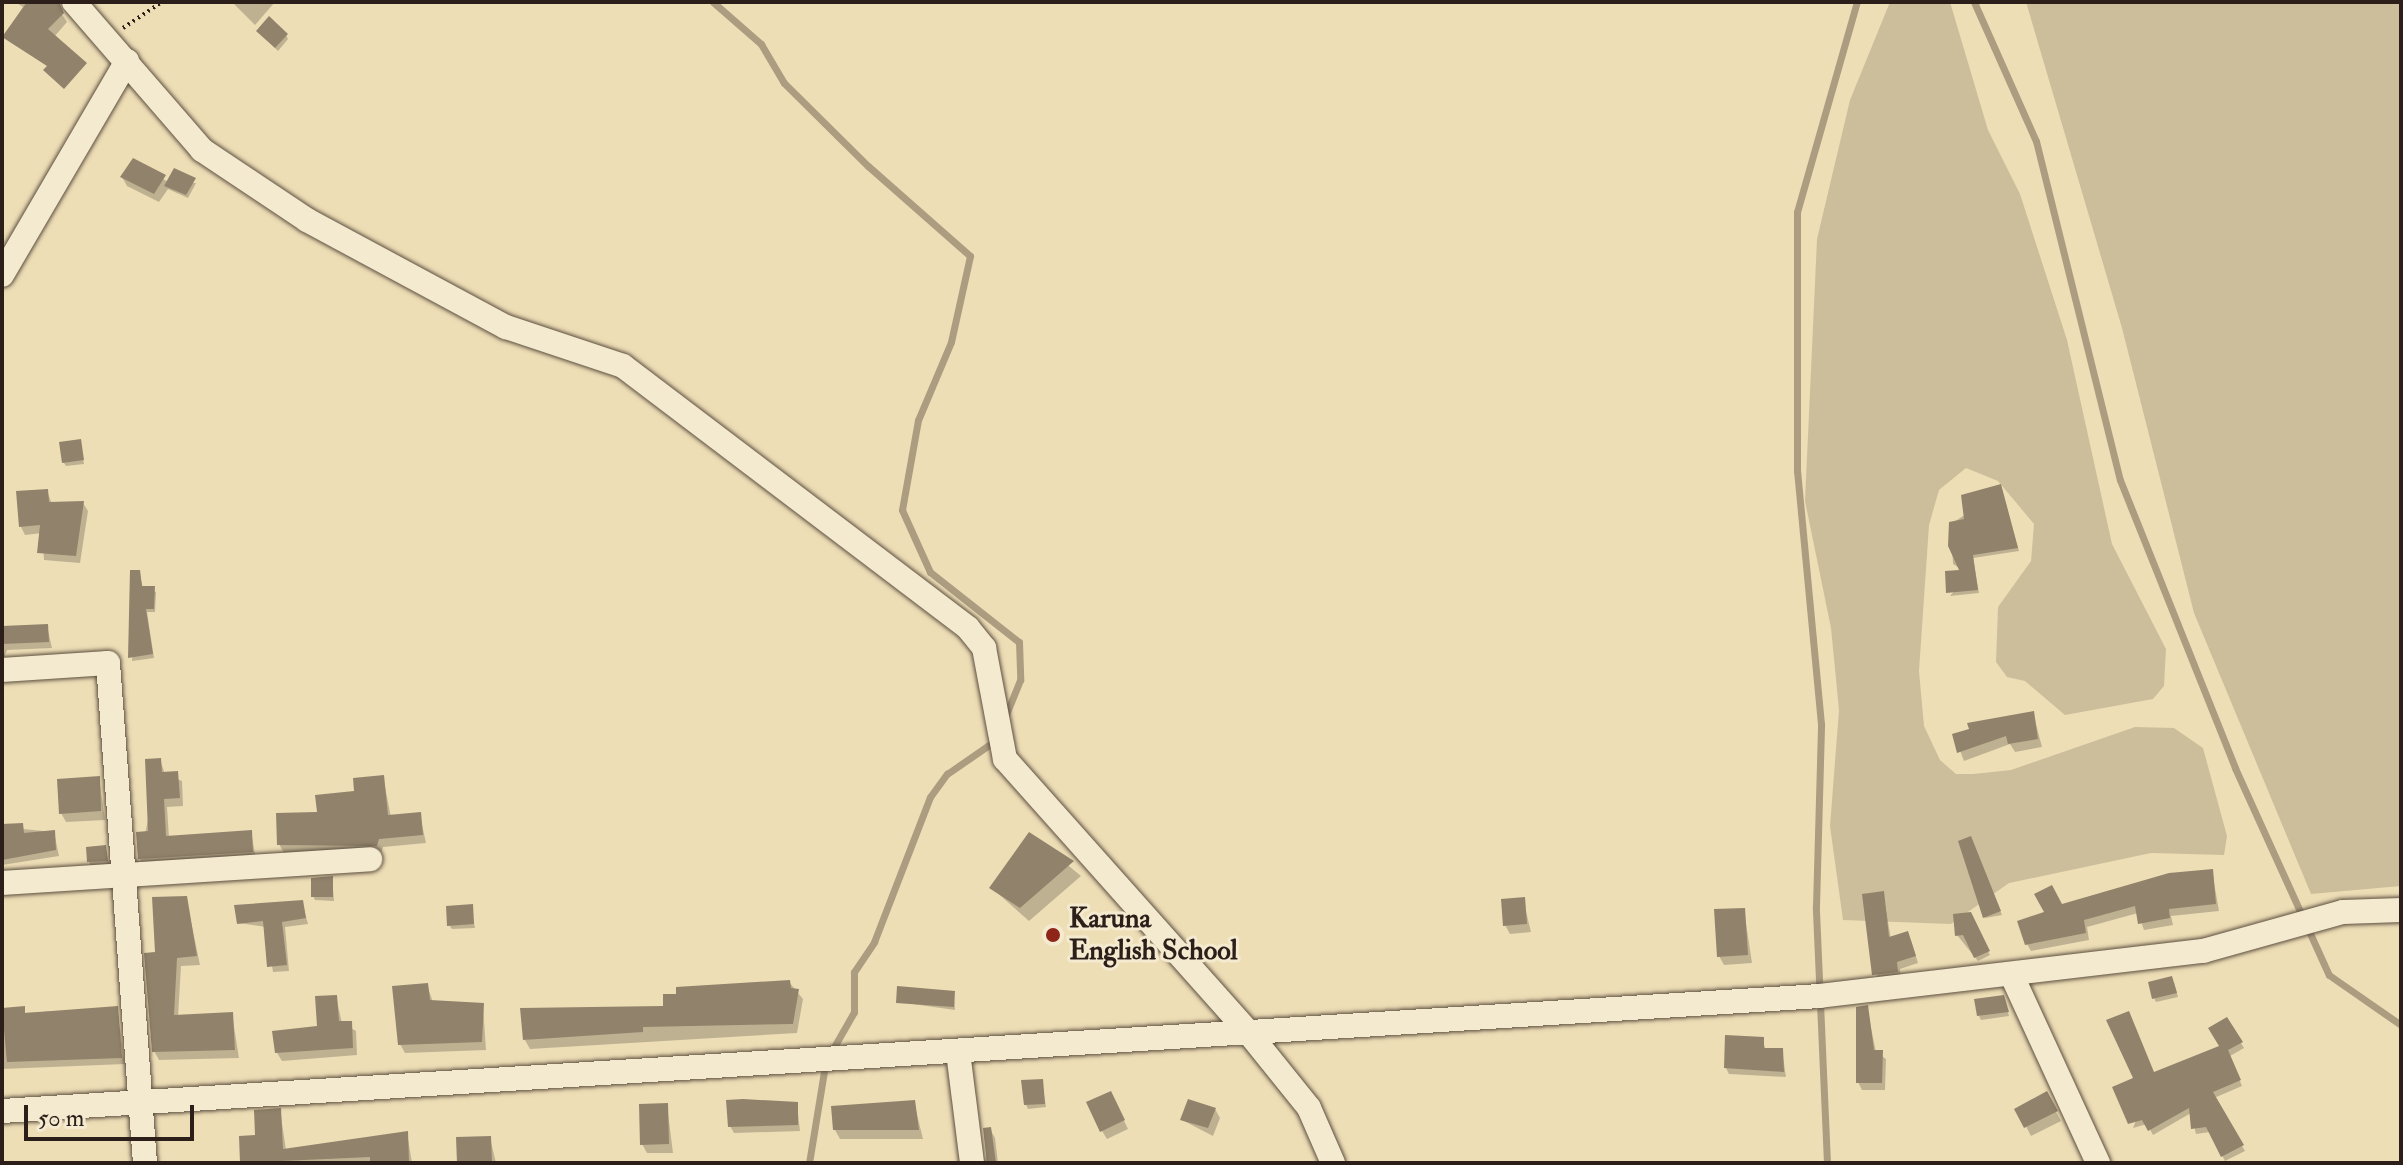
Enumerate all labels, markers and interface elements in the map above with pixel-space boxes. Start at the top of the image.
place label: Karuna English School [1069,902,1238,968]
marker: Karuna English School [1044,926,1062,944]
scale bar [28,1089,198,1139]
text: 50 m [38,1103,84,1134]

